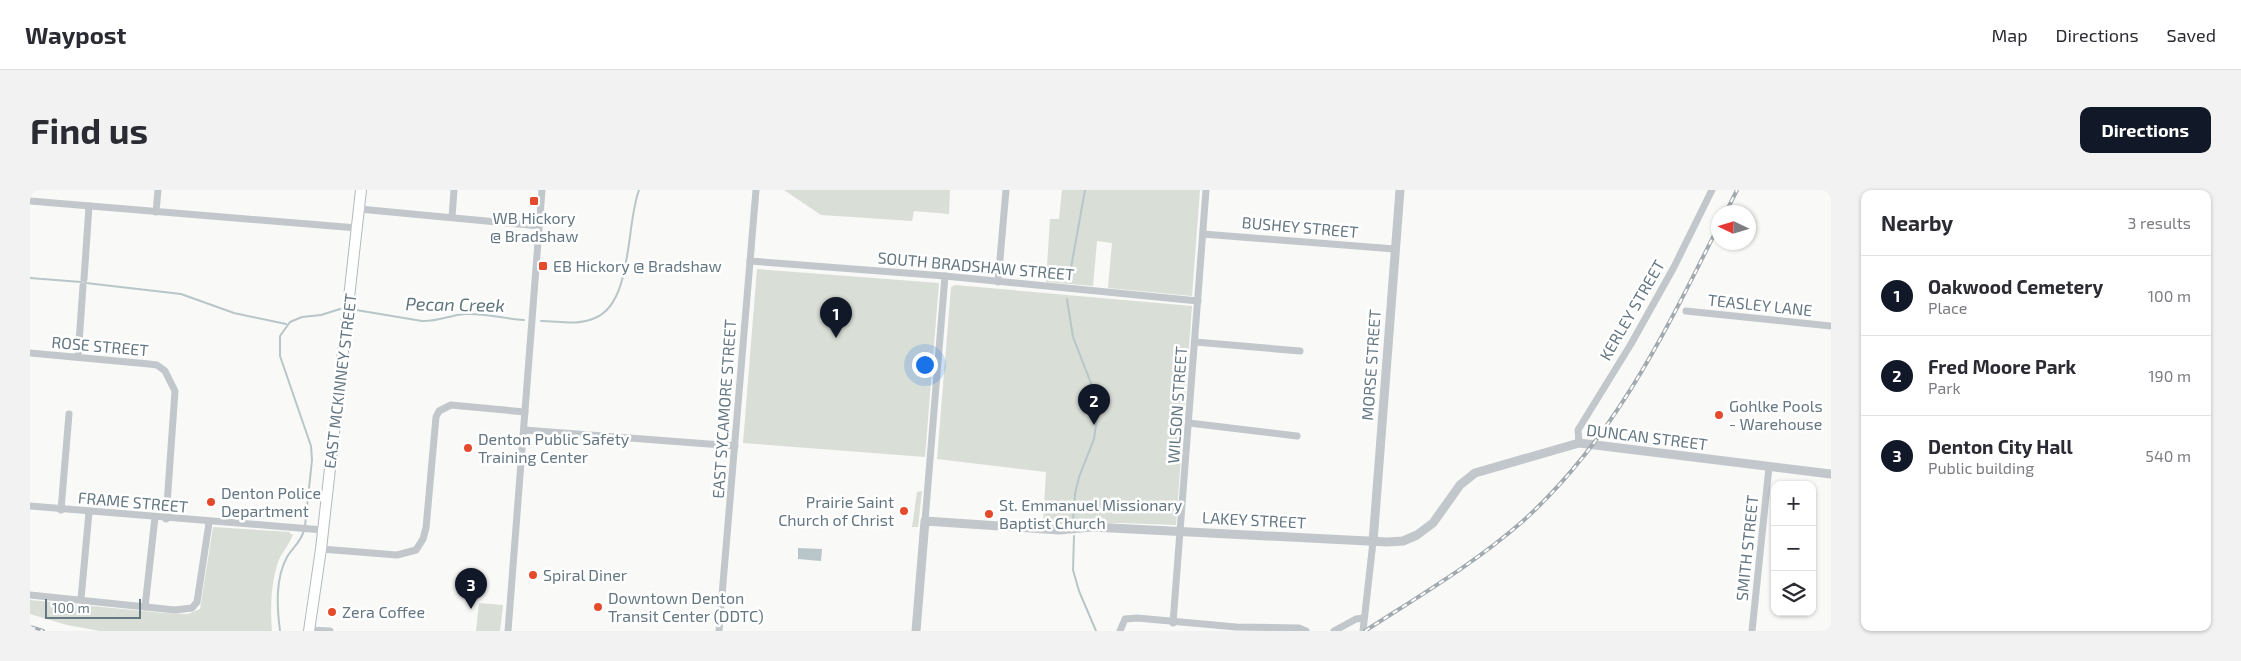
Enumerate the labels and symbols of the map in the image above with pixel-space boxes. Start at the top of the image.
marker: WB Hickory @ Bradshaw [528,195,540,207]
north arrow [1711,205,1756,250]
place label: WB Hickory @ Bradshaw [490,208,578,245]
street label: BUSHEY STREET [1241,212,1359,241]
street label: SOUTH BRADSHAW STREET [877,247,1075,284]
place label: EB Hickory @ Bradshaw [553,256,722,275]
street label: KERLEY STREET [1595,256,1668,363]
marker: EB Hickory @ Bradshaw [537,260,549,272]
street label: TEASLEY LANE [1707,290,1813,319]
street label: EAST MCKINNEY STREET [319,292,360,470]
water label: Pecan Creek [405,292,505,316]
pin: 1 [820,297,852,338]
street label: MORSE STREET [1357,309,1384,421]
street label: EAST SYCAMORE STREET [708,319,739,499]
street label: ROSE STREET [51,332,149,359]
street label: WILSON STREET [1163,346,1190,464]
your location [912,352,938,378]
pin: 2 [1078,384,1110,425]
place label: Gohlke Pools - Warehouse [1729,396,1823,433]
marker: Gohlke Pools - Warehouse [1713,409,1725,421]
street label: DUNCAN STREET [1585,420,1709,453]
place label: Denton Public Safety Training Center [478,429,630,466]
marker: Denton Public Safety Training Center [462,442,474,454]
place label: Denton Police Department [221,483,321,520]
street label: FRAME STREET [77,487,189,516]
place label: Prairie Saint Church of Christ [778,492,894,529]
street label: SMITH STREET [1732,494,1761,602]
place label: St. Emmanuel Missionary Baptist Church [999,495,1183,532]
marker: Denton Police Department [205,496,217,508]
marker: Prairie Saint Church of Christ [898,505,910,517]
street label: LAKEY STREET [1202,507,1307,532]
marker: St. Emmanuel Missionary Baptist Church [983,508,995,520]
place label: Spiral Diner [543,565,628,584]
pin: 3 [455,568,487,609]
marker: Spiral Diner [527,569,539,581]
place label: Downtown Denton Transit Center (DDTC) [608,588,764,625]
scale bar [45,596,141,619]
marker: Downtown Denton Transit Center (DDTC) [592,601,604,613]
place label: Zera Coffee [342,602,425,621]
marker: Zera Coffee [326,606,338,618]

